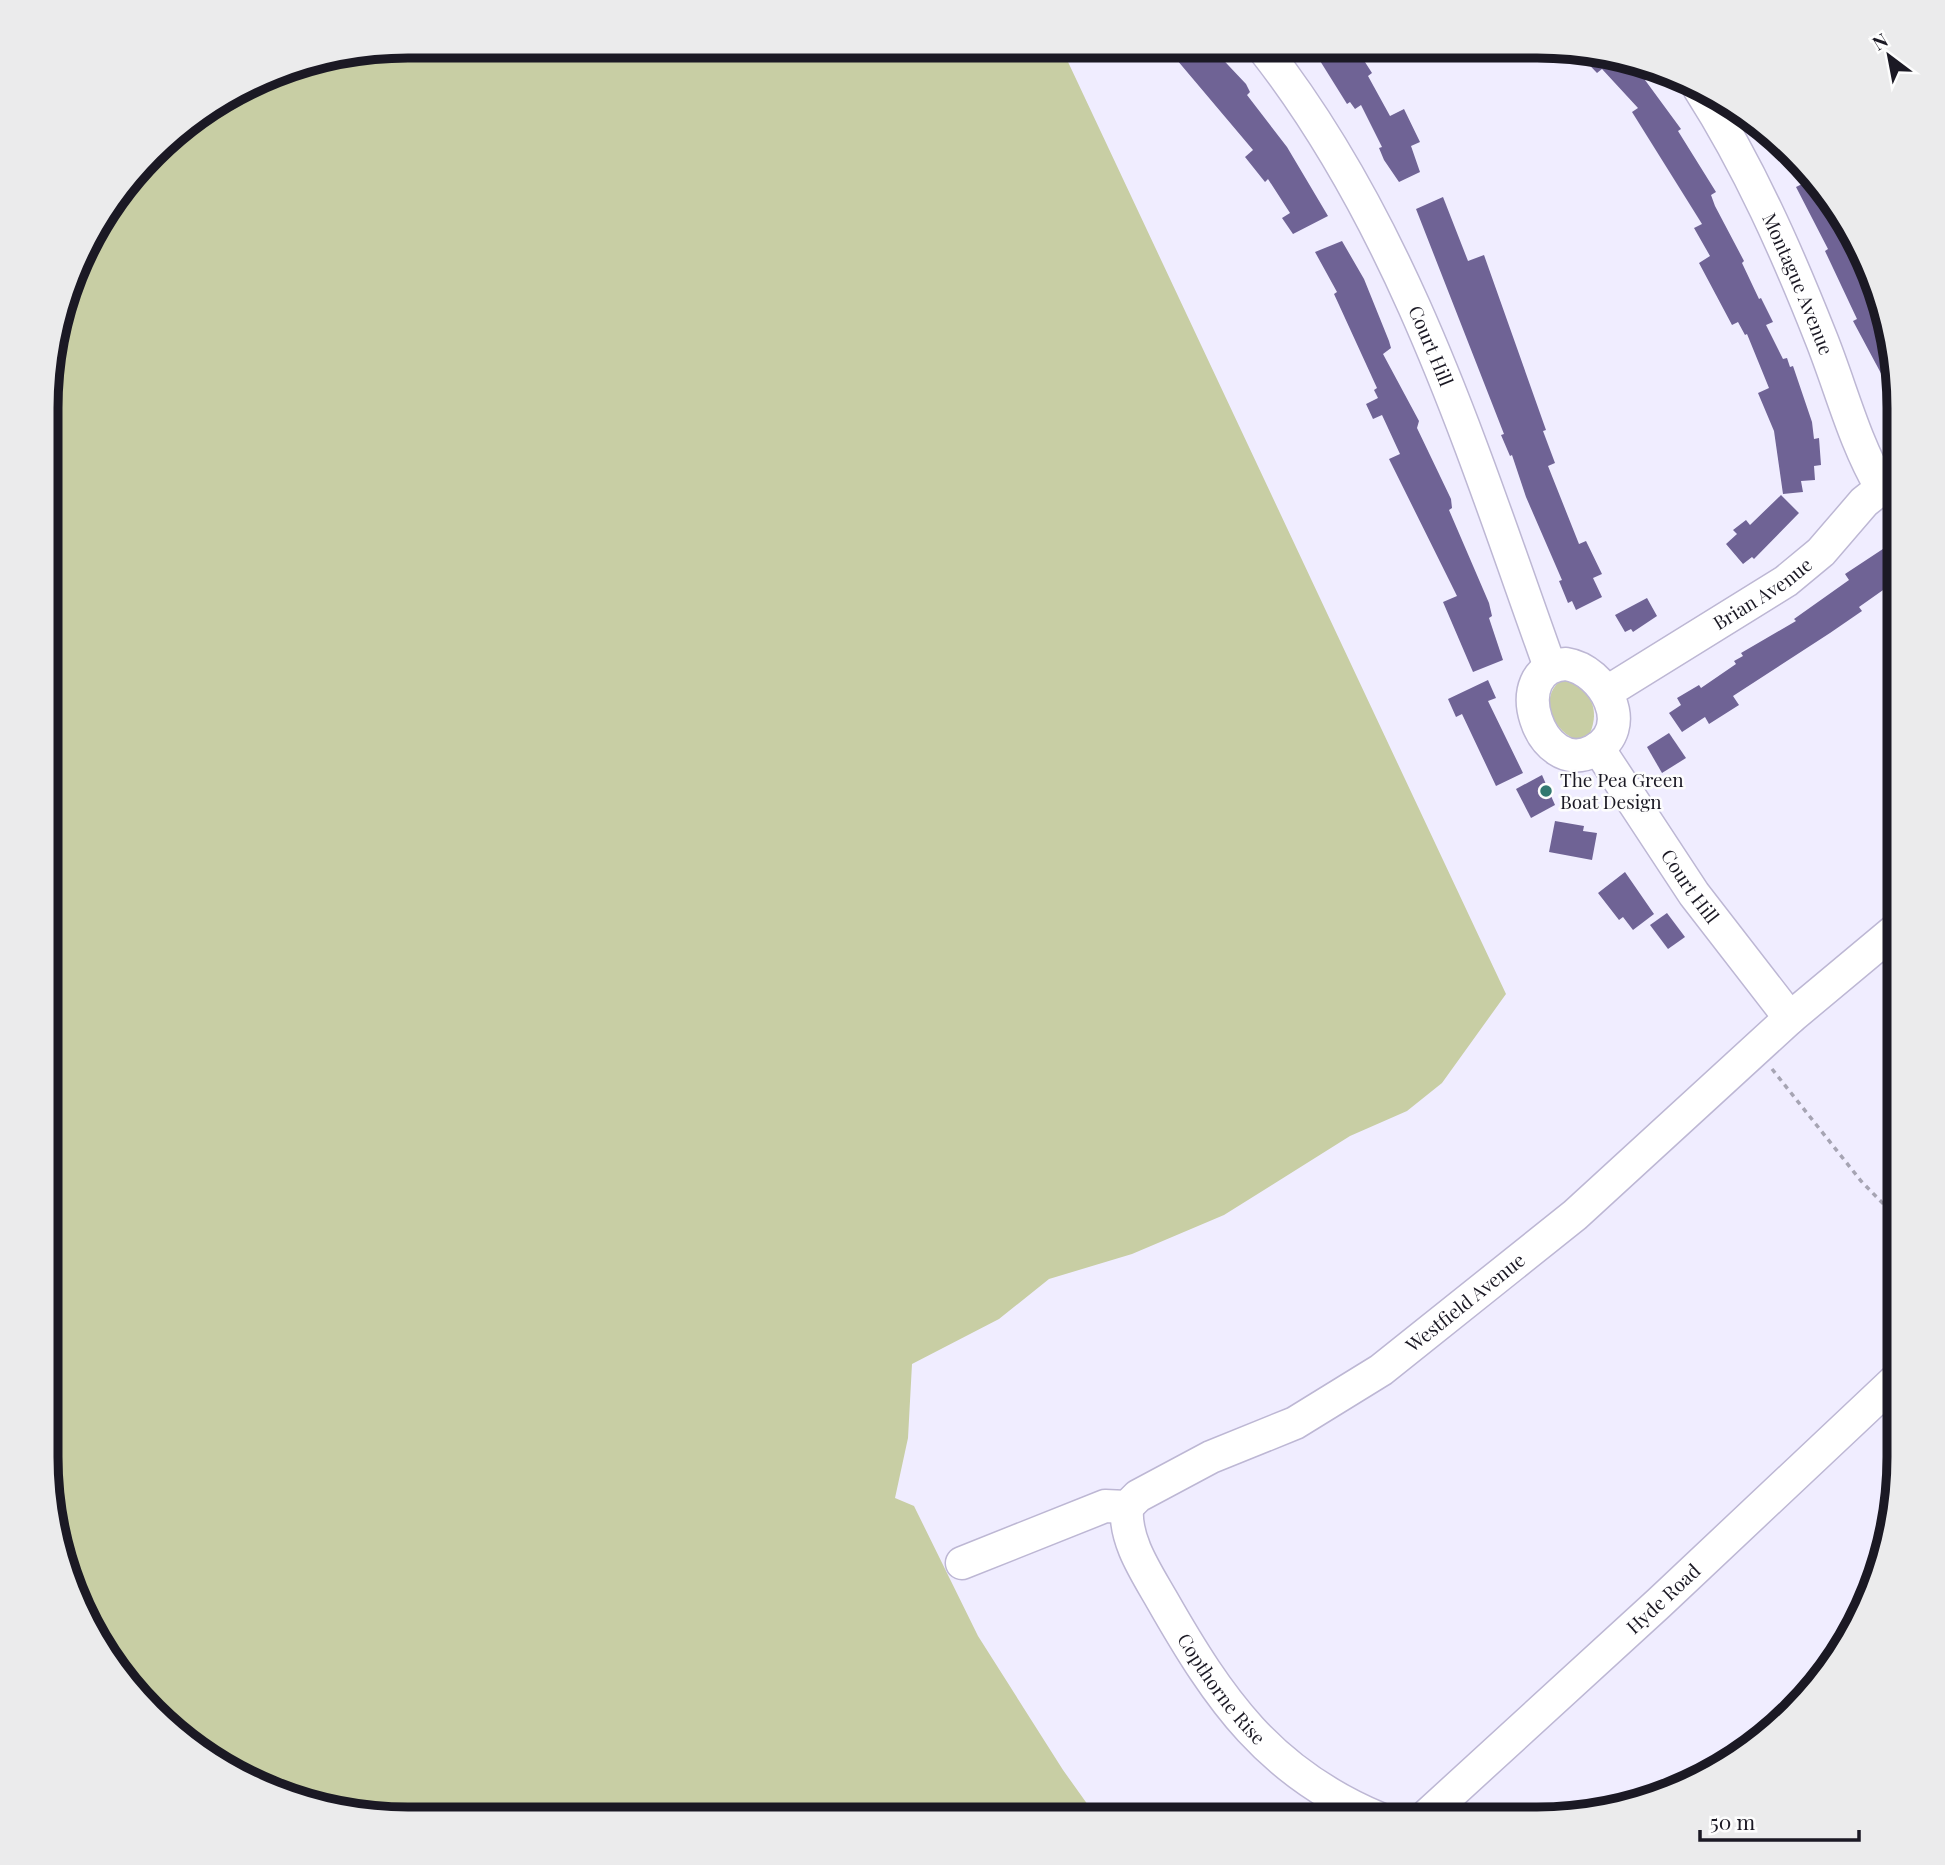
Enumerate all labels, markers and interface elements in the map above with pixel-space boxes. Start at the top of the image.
north arrow [1854,21,1924,91]
text: N [1867,26,1892,55]
street label: Montague Avenue [1757,208,1840,358]
street label: Court Hill [1403,301,1460,390]
street label: Brian Avenue [1708,551,1817,635]
place label: The Pea Green Boat Design [1560,766,1684,814]
marker: The Pea Green Boat Design [1538,783,1554,799]
street label: Court Hill [1656,843,1726,928]
street label: Westfield Avenue [1399,1246,1530,1358]
street label: Hyde Road [1620,1557,1705,1639]
street label: Copthorne Rise [1172,1628,1272,1750]
scale bar [1700,1798,1859,1842]
text: 50 m [1710,1807,1756,1835]

